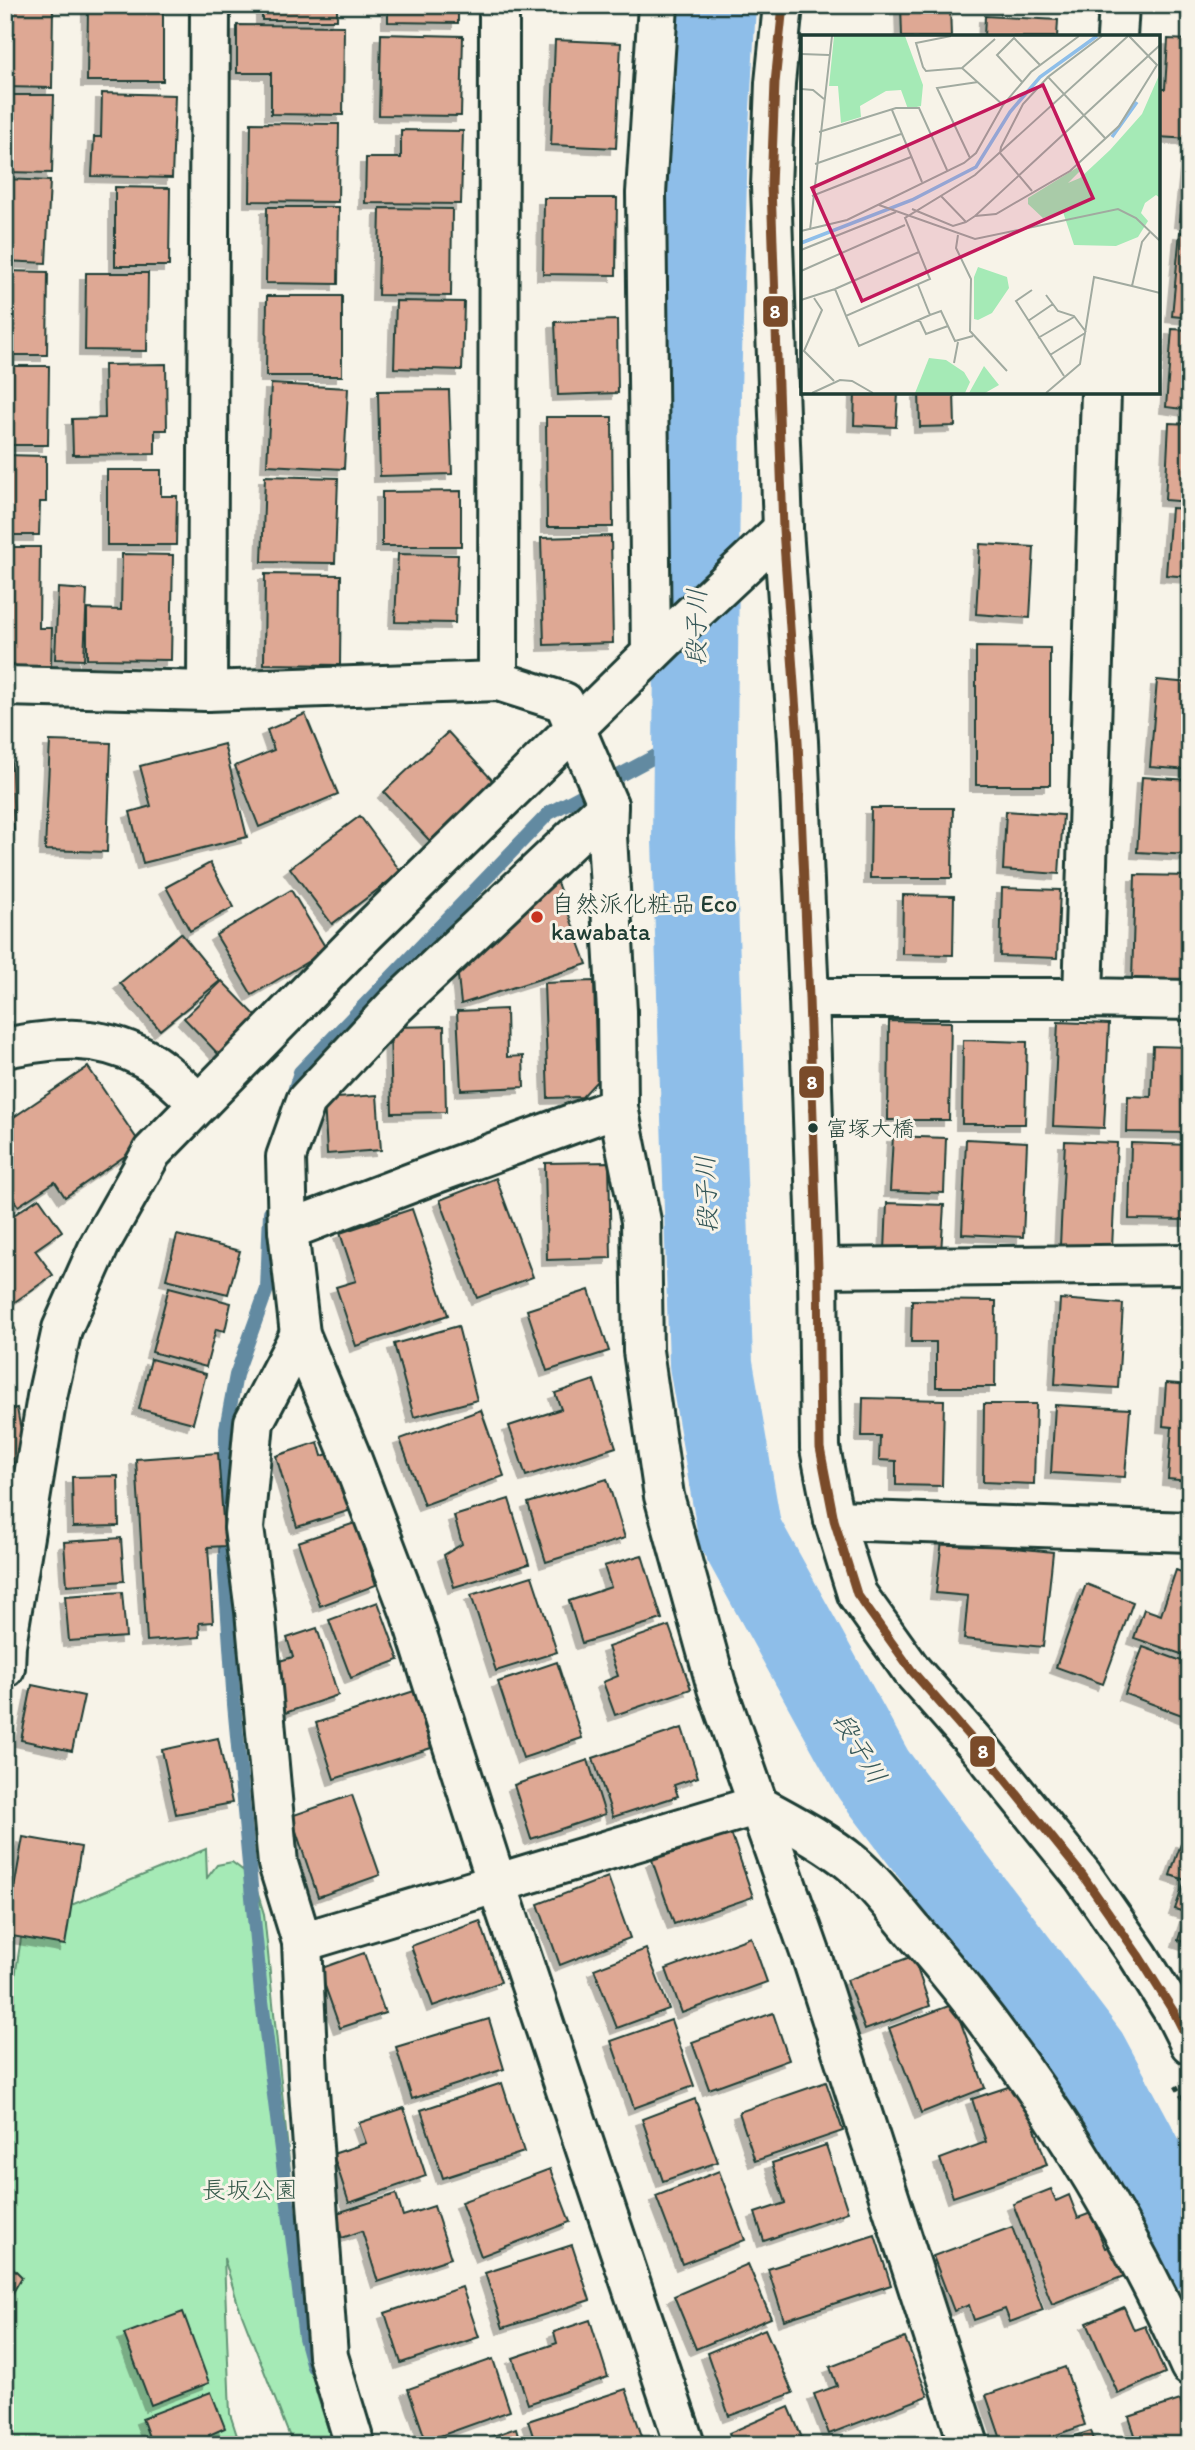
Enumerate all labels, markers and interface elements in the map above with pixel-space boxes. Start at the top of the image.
inset map [801,35,1160,394]
line badge: 8 [762,295,789,328]
text: 8 [770,300,781,323]
water label: 段子川 [679,588,713,666]
place label: 自然派化粧品 Eco kawabata [551,889,737,946]
marker: 自然派化粧品 Eco kawabata [529,909,545,925]
line badge: 8 [798,1065,825,1099]
text: 8 [807,1071,818,1094]
place label: 富塚大橋 [826,1115,914,1142]
marker: 富塚大橋 [806,1121,820,1135]
water label: 段子川 [689,1154,723,1234]
water label: 段子川 [826,1706,894,1790]
line badge: 8 [969,1735,996,1768]
text: 8 [978,1740,989,1763]
park label: 長坂公園 [202,2175,298,2204]

